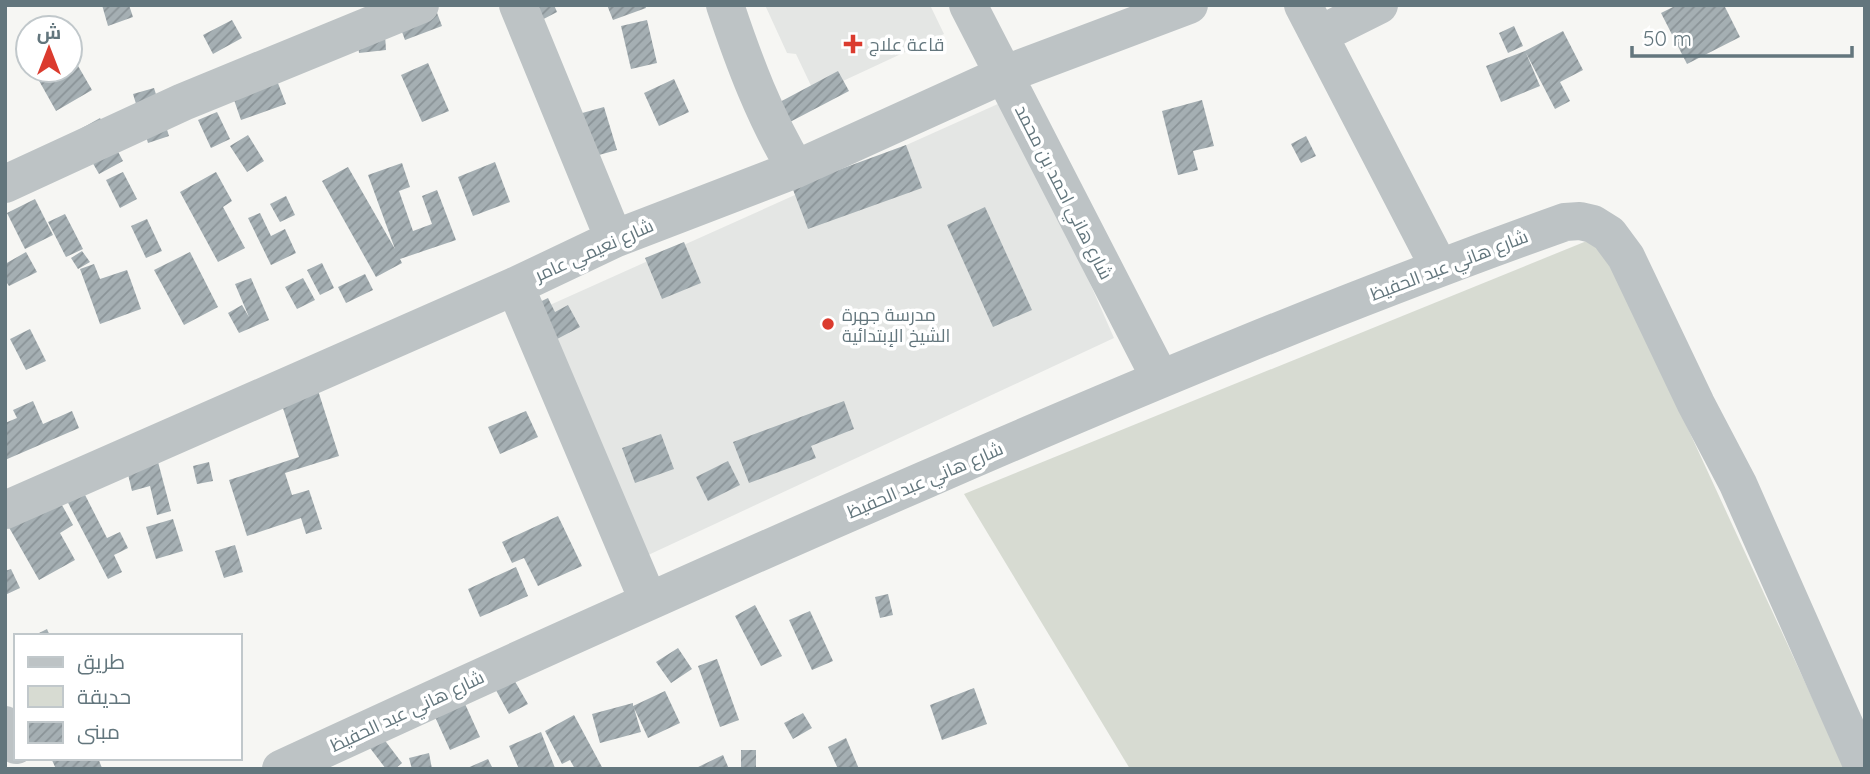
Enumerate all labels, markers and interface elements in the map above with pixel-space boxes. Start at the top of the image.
north arrow [14,14,84,84]
scale bar [1632,14,1853,58]
text: ش [37,20,61,44]
text: 50 m [1643,25,1692,51]
place label: قاعة علاج [869,33,944,57]
marker: قاعة علاج [843,34,863,54]
street label: شارع هاني احمد بن محمد [1007,101,1118,285]
street label: شارع نعيمي عامر [530,214,658,290]
street label: شارع هاني عبد الحفيظ [1367,224,1532,309]
place label: مدرسة جهرة الشيخ الإبتدائية [842,303,950,348]
marker: مدرسة جهرة الشيخ الإبتدائية [820,316,836,332]
street label: شارع هاني عبد الحفيظ [843,437,1008,526]
legend [14,634,242,760]
text: طريق [77,648,125,675]
street label: شارع هاني عبد الحفيظ [326,665,489,759]
text: حديقة [77,683,131,709]
text: مبنى [77,718,120,745]

